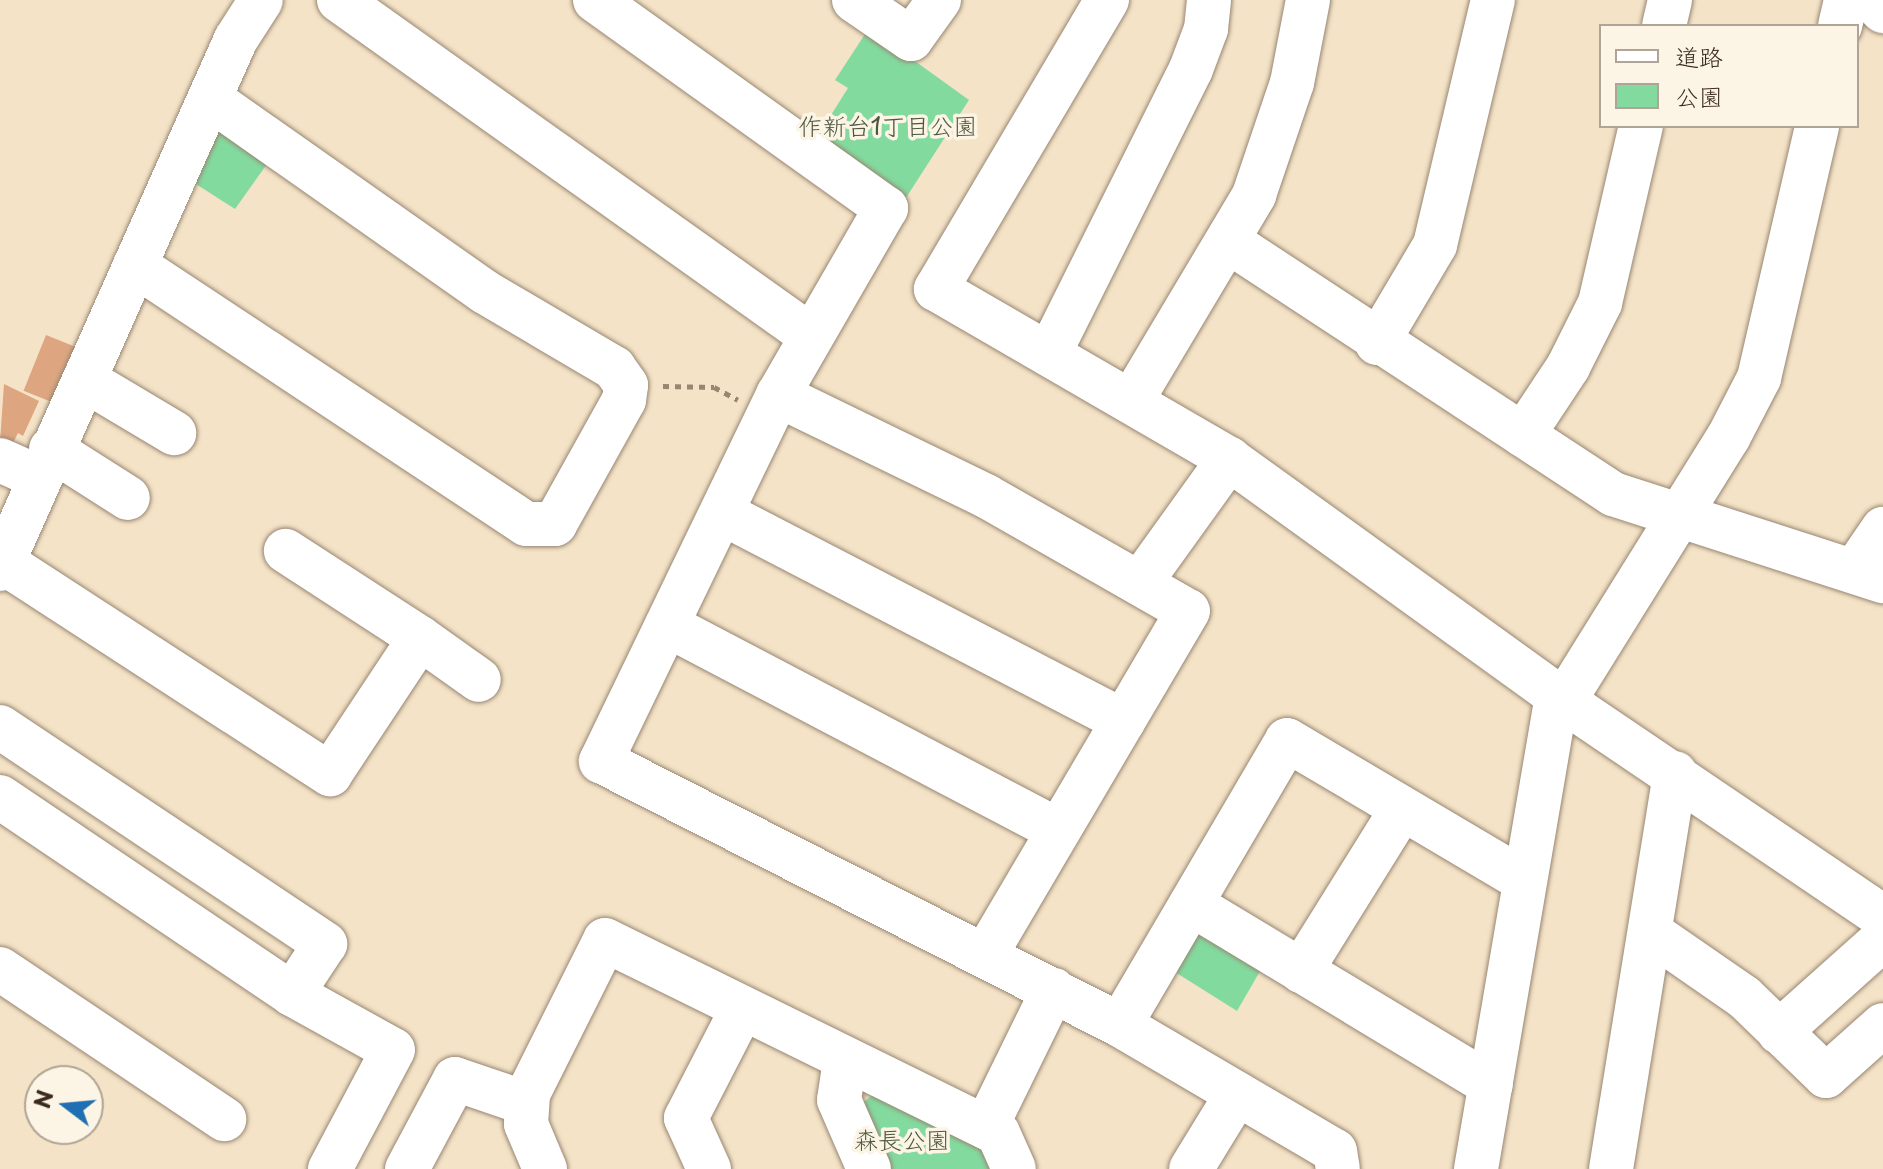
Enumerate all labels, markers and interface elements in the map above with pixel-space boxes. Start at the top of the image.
legend [1599,24,1859,128]
text: 道路 [1675,38,1723,74]
text: 公園 [1675,78,1723,114]
park label: 作新台1丁目公園 [799,112,977,140]
north arrow [24,1065,104,1145]
text: N [24,1086,61,1112]
park label: 森長公園 [854,1126,950,1154]

